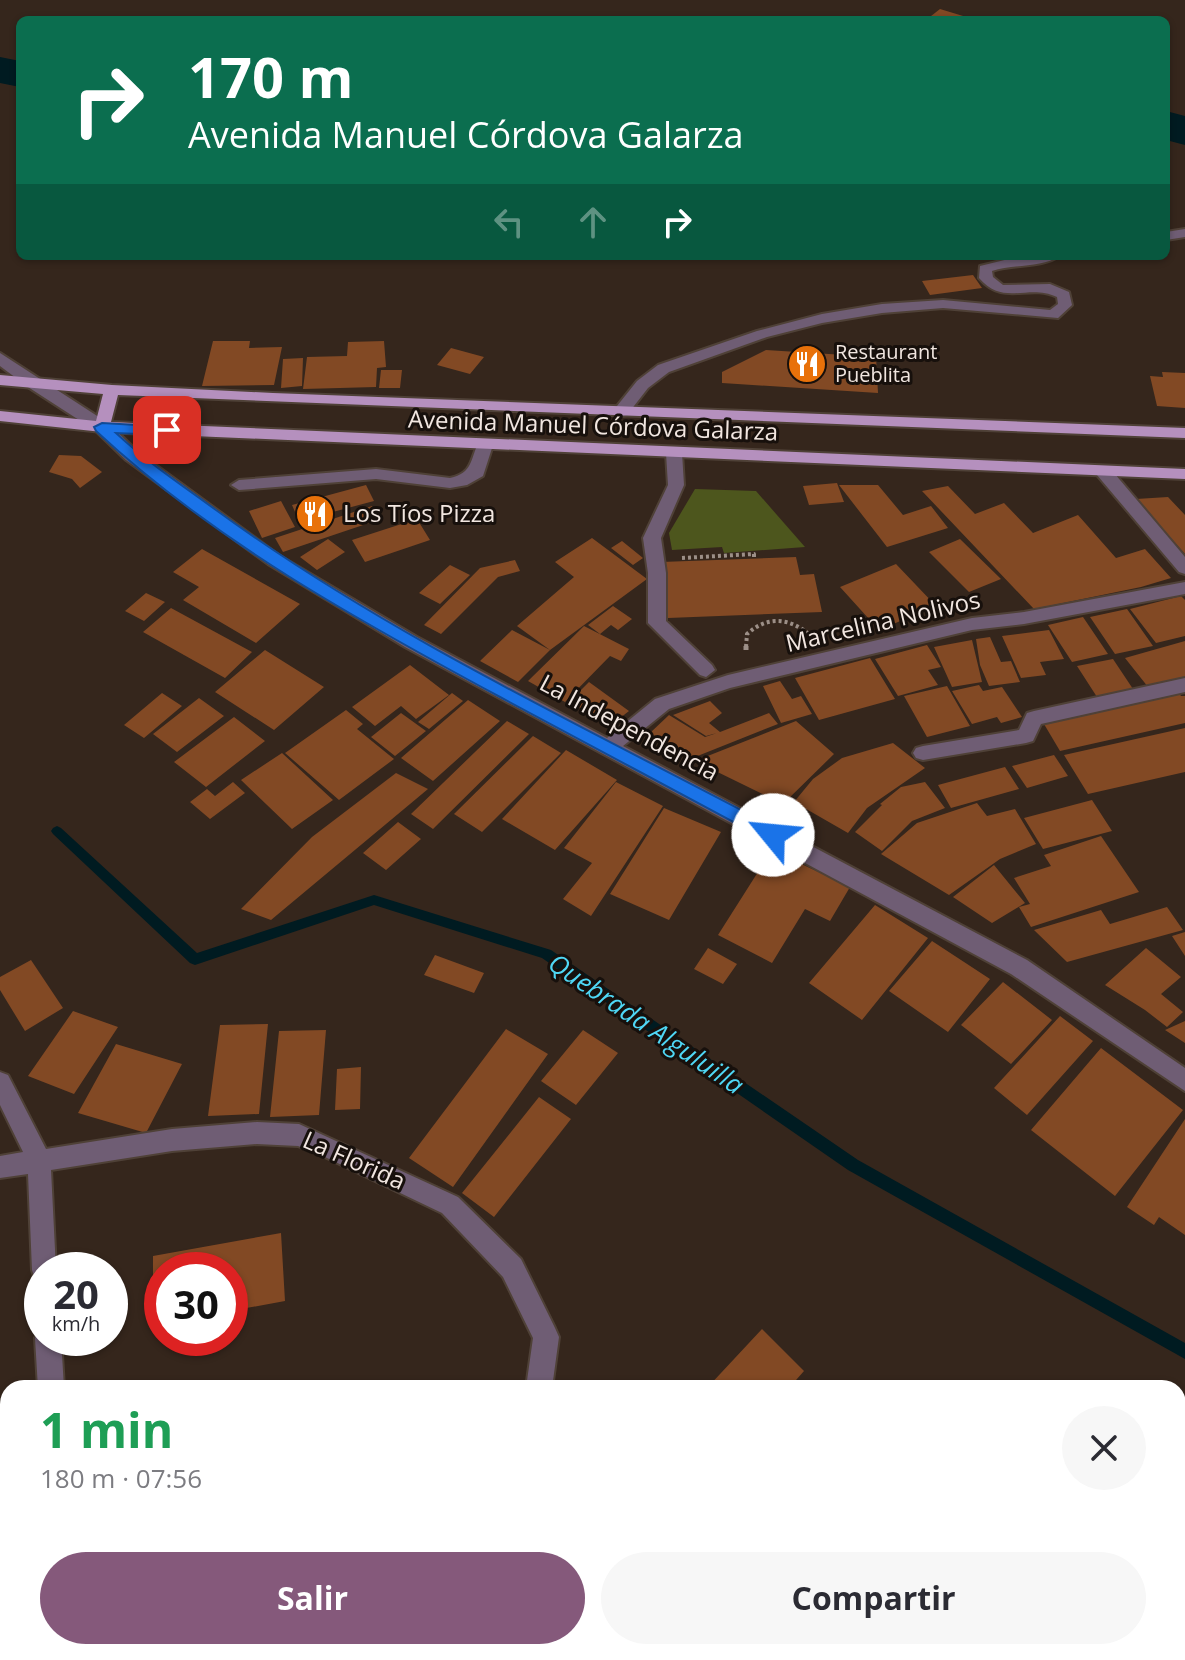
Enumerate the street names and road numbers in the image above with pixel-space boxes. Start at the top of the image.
street label: Avenida Manuel Córdova Galarza [407,402,779,447]
street label: Marcelina Nolivos [782,582,983,659]
street label: La Independencia [534,666,725,788]
street label: La Florida [298,1122,411,1197]

